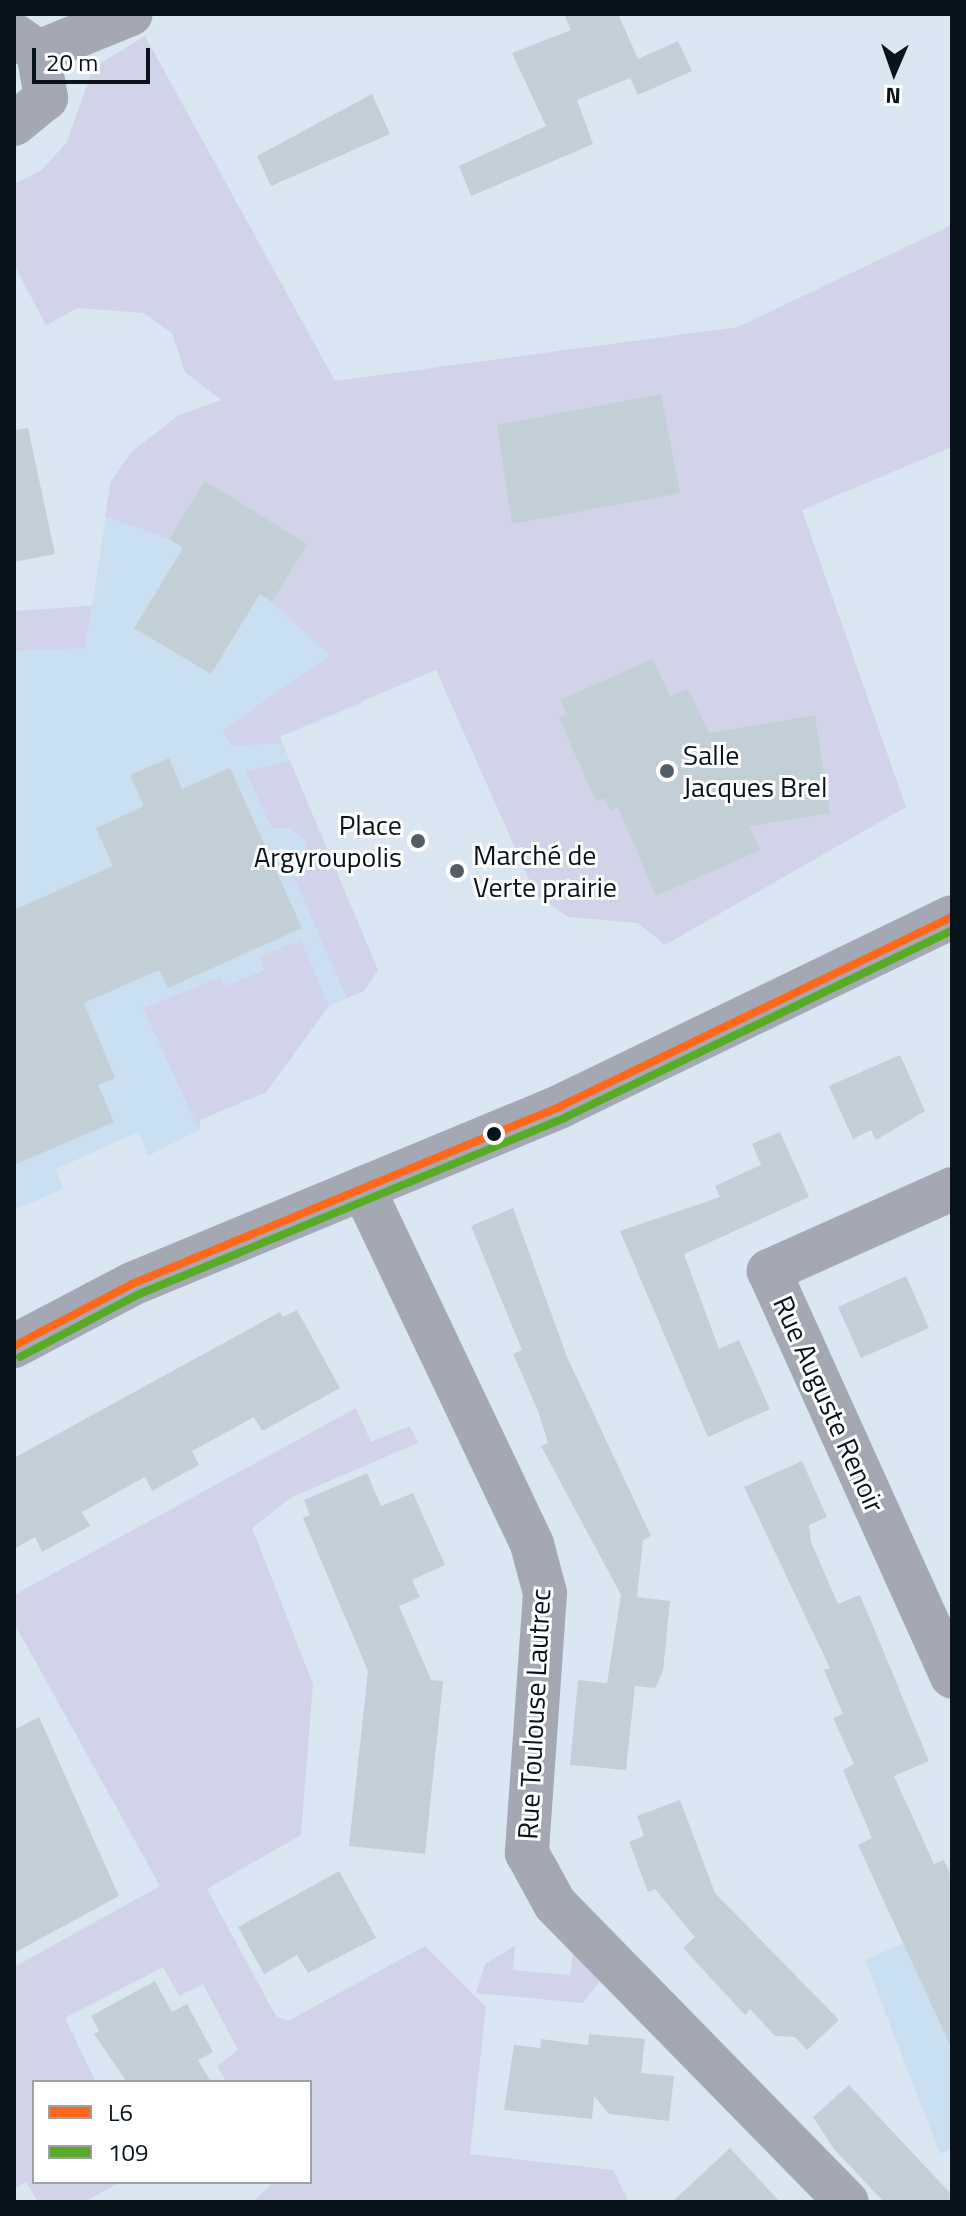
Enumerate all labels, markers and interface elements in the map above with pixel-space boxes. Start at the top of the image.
scale bar [36,32,154,82]
north arrow [854,32,934,112]
text: 20 m [46,44,98,80]
text: N [885,79,901,113]
place label: Salle Jacques Brel [683,738,827,804]
marker: Salle Jacques Brel [658,762,676,780]
place label: Place Argyroupolis [254,808,402,874]
marker: Place Argyroupolis [409,832,427,850]
place label: Marché de Verte prairie [473,838,617,904]
marker: Marché de Verte prairie [448,862,466,880]
unlabelled marker [486,1126,502,1142]
street label: Rue Auguste Renoir [766,1291,892,1517]
street label: Rue Toulouse Lautrec [511,1588,557,1840]
legend [32,2080,312,2184]
text: L6 [108,2094,133,2130]
text: 109 [108,2134,148,2170]

